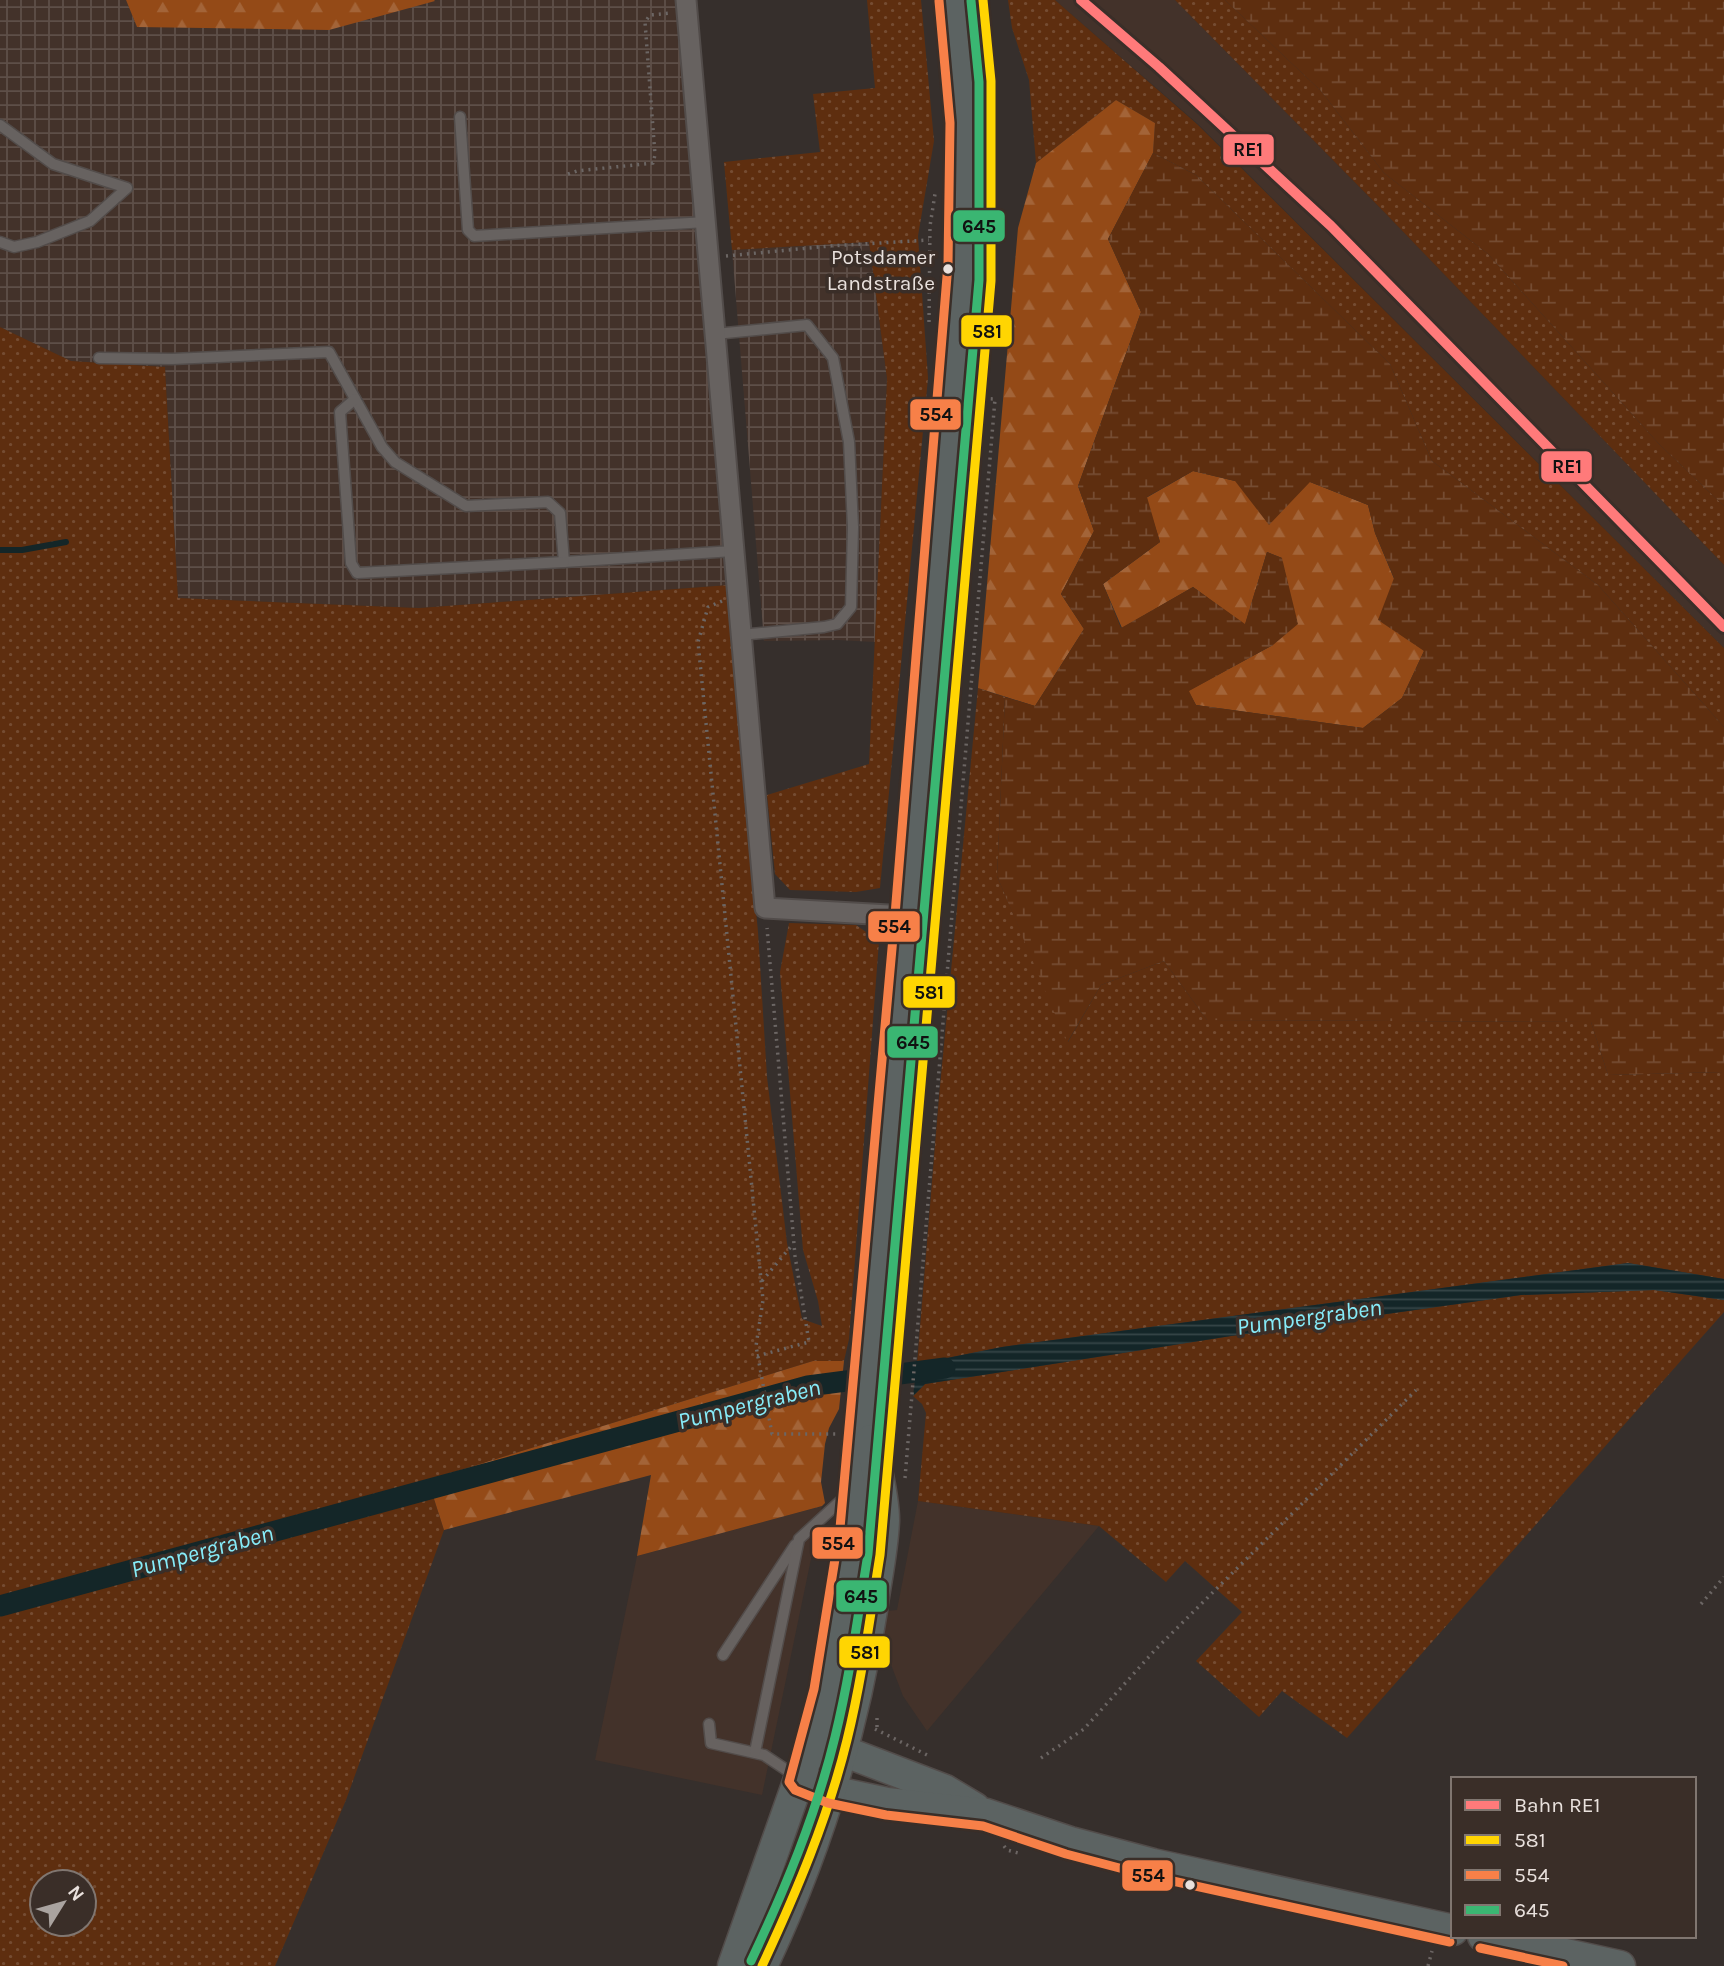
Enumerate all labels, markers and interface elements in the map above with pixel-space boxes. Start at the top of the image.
line badge: RE1 [1222,133,1275,166]
text: RE1 [1233,139,1263,161]
line badge: 645 [952,209,1006,243]
text: 645 [962,216,996,238]
place label: Potsdamer Landstraße [827,245,935,295]
marker: Potsdamer Landstraße [941,262,955,276]
line badge: 581 [960,314,1013,348]
text: 581 [972,321,1002,343]
line badge: 554 [909,398,962,431]
text: 554 [919,404,953,426]
line badge: RE1 [1540,450,1593,483]
text: RE1 [1552,456,1582,478]
line badge: 554 [867,910,921,943]
text: 554 [877,916,911,938]
line badge: 581 [902,975,956,1009]
text: 581 [914,982,944,1004]
line badge: 645 [886,1025,939,1059]
text: 645 [896,1032,930,1054]
water label: Pumpergraben [1235,1293,1383,1341]
water label: Pumpergraben [675,1373,823,1435]
water label: Pumpergraben [128,1519,276,1583]
line badge: 554 [811,1526,864,1560]
text: 554 [821,1533,855,1555]
line badge: 645 [835,1579,888,1613]
text: 645 [844,1586,878,1608]
line badge: 581 [838,1635,891,1669]
text: 581 [850,1642,880,1664]
legend [1451,1777,1696,1938]
text: Bahn RE1 [1514,1793,1601,1817]
text: 581 [1514,1828,1546,1852]
line badge: 554 [1121,1859,1174,1892]
text: 554 [1514,1863,1550,1887]
text: 554 [1131,1865,1165,1887]
north arrow [28,1868,98,1938]
unlabelled marker [1183,1878,1197,1892]
text: N [63,1881,89,1905]
text: 645 [1514,1898,1550,1922]

